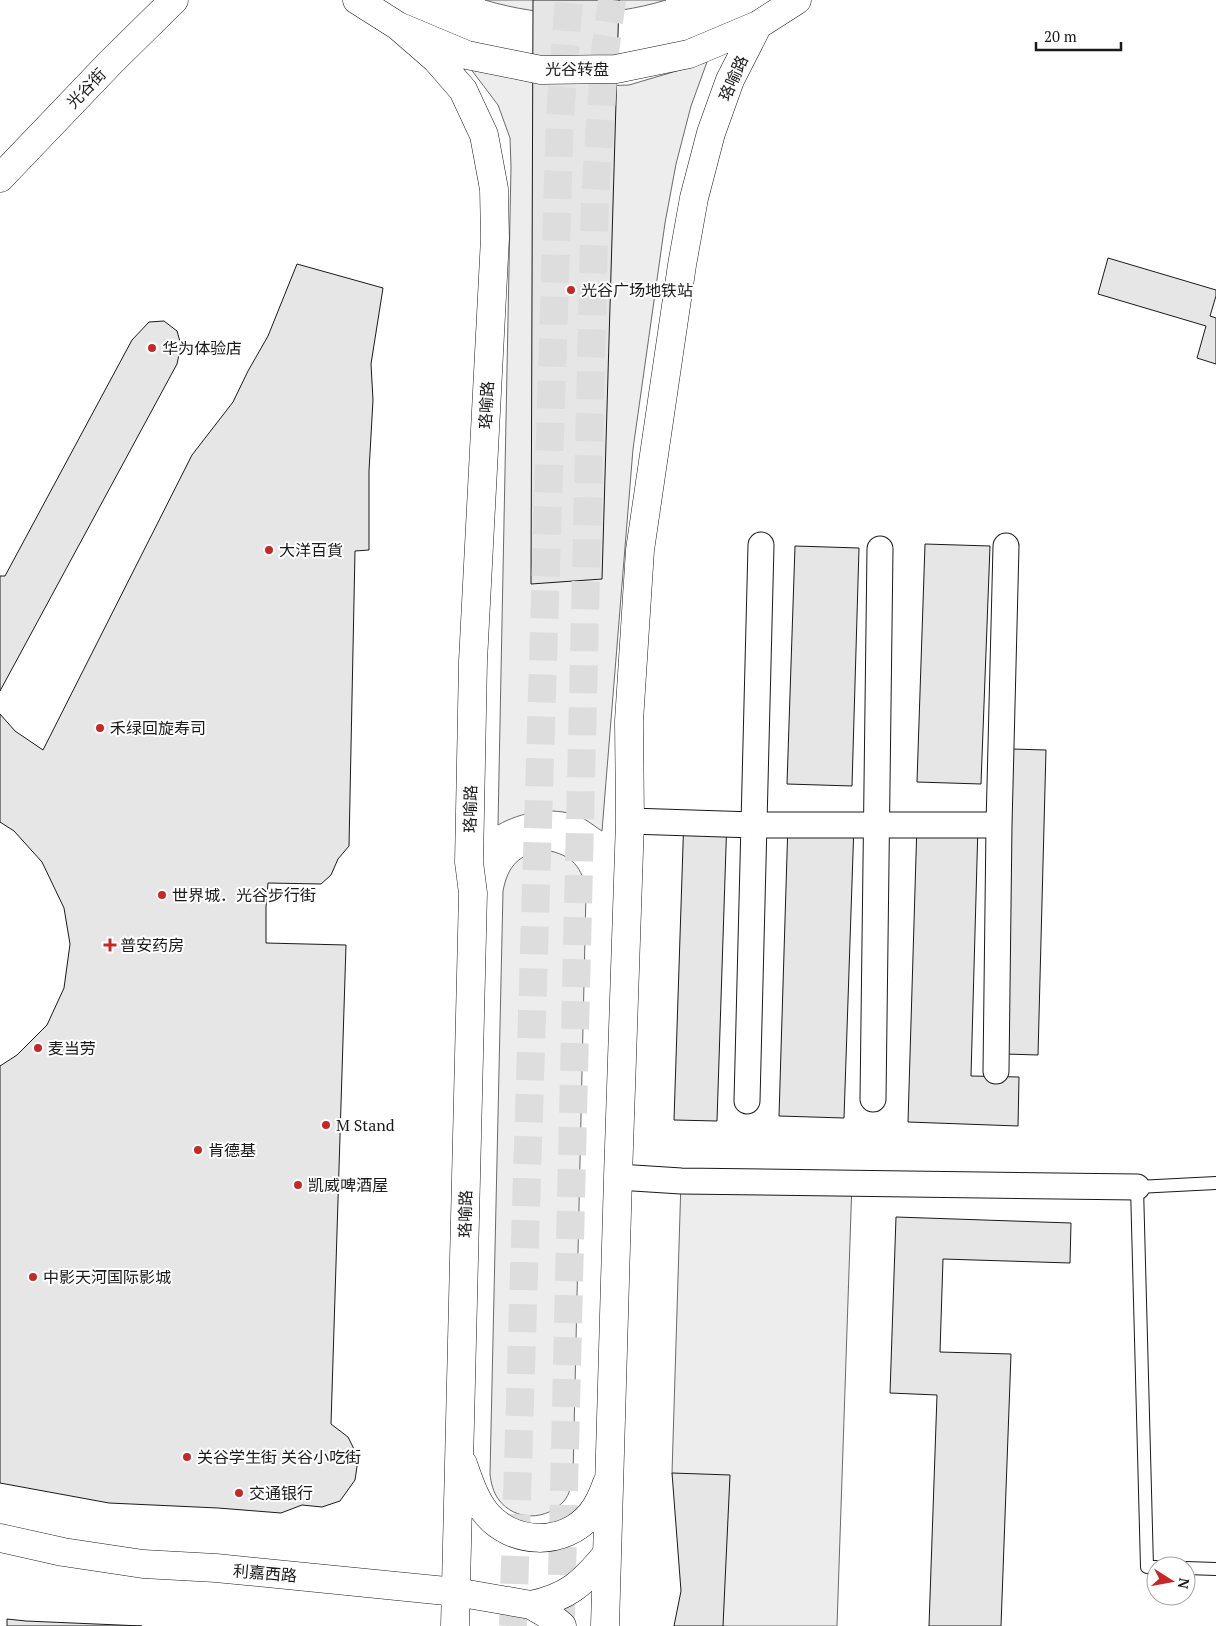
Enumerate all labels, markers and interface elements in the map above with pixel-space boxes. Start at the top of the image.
scale bar [1036,20,1121,52]
text: 20 m [1044,26,1077,46]
street label: 珞喻路 [713,52,753,104]
street label: 光谷转盘 [545,58,609,80]
street label: 光谷街 [61,63,111,113]
place label: 光谷广场地铁站 [581,279,693,301]
marker: 光谷广场地铁站 [565,284,577,296]
place label: 华为体验店 [162,337,242,359]
marker: 华为体验店 [146,342,158,354]
street label: 珞喻路 [474,380,498,430]
place label: 大洋百貨 [279,539,343,561]
marker: 大洋百貨 [263,544,275,556]
place label: 禾绿回旋寿司 [110,717,206,739]
marker: 禾绿回旋寿司 [94,722,106,734]
street label: 珞喻路 [459,785,481,833]
place label: 世界城．光谷步行街 [172,884,316,906]
marker: 世界城．光谷步行街 [156,889,168,901]
place label: 普安药房 [120,934,184,956]
marker: 普安药房 [104,939,116,951]
place label: 麦当劳 [48,1037,96,1059]
marker: 麦当劳 [32,1042,44,1054]
place label: M Stand [336,1114,395,1136]
marker: M Stand [320,1119,332,1131]
place label: 肯德基 [208,1139,256,1161]
marker: 肯德基 [192,1144,204,1156]
place label: 凯威啤酒屋 [308,1174,388,1196]
marker: 凯威啤酒屋 [292,1179,304,1191]
street label: 珞喻路 [454,1190,476,1238]
place label: 中影天河国际影城 [43,1266,171,1288]
marker: 中影天河国际影城 [27,1271,39,1283]
place label: 关谷学生街 关谷小吃街 [197,1446,361,1468]
marker: 关谷学生街 关谷小吃街 [181,1451,193,1463]
place label: 交通银行 [249,1482,313,1504]
marker: 交通银行 [233,1487,245,1499]
north arrow [1146,1556,1196,1606]
street label: 利嘉西路 [232,1559,298,1587]
text: N [1174,1577,1195,1591]

